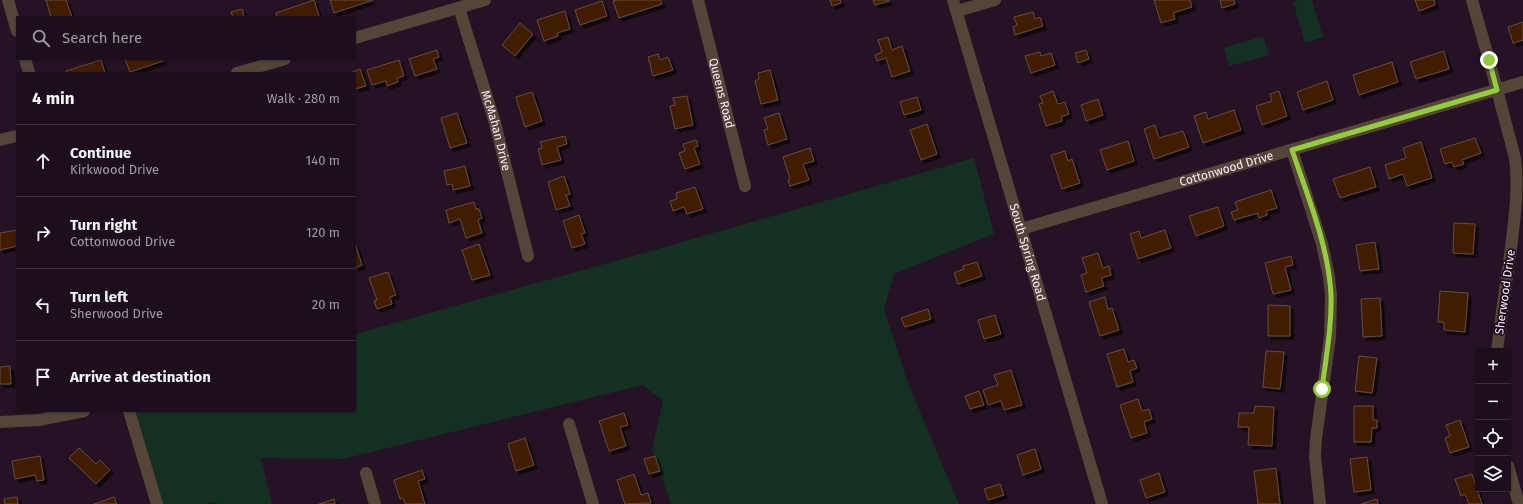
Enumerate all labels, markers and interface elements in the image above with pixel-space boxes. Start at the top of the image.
search box [16,16,356,60]
icon: search [30,27,52,49]
text: Search here [62,29,142,47]
route end [1480,51,1498,69]
street label: Queens Road [706,56,737,130]
text: 4 min [32,88,75,109]
street label: McMahan Drive [478,88,514,172]
text: Walk · 280 m [267,91,340,106]
text: Continue [70,144,131,162]
street label: Cottonwood Drive [1178,148,1275,189]
icon: ahead [32,150,54,172]
text: 140 m [306,153,340,168]
text: Kirkwood Drive [70,162,159,177]
street label: South Spring Road [1007,202,1049,303]
text: Turn right [70,216,137,234]
icon: right [32,222,54,244]
text: 120 m [306,225,340,240]
text: Cottonwood Drive [70,234,175,249]
street label: Sherwood Drive [1492,249,1518,335]
text: Turn left [70,288,128,306]
icon: left [32,294,54,316]
text: 20 m [312,297,340,312]
text: Sherwood Drive [70,306,163,321]
map controls [1475,348,1511,492]
button: + [1475,348,1511,384]
icon: arrive [32,366,54,388]
text: Arrive at destination [70,368,211,386]
route start [1313,380,1331,398]
button: − [1475,384,1511,420]
button: locate [1475,420,1511,456]
button: layers [1475,456,1511,492]

